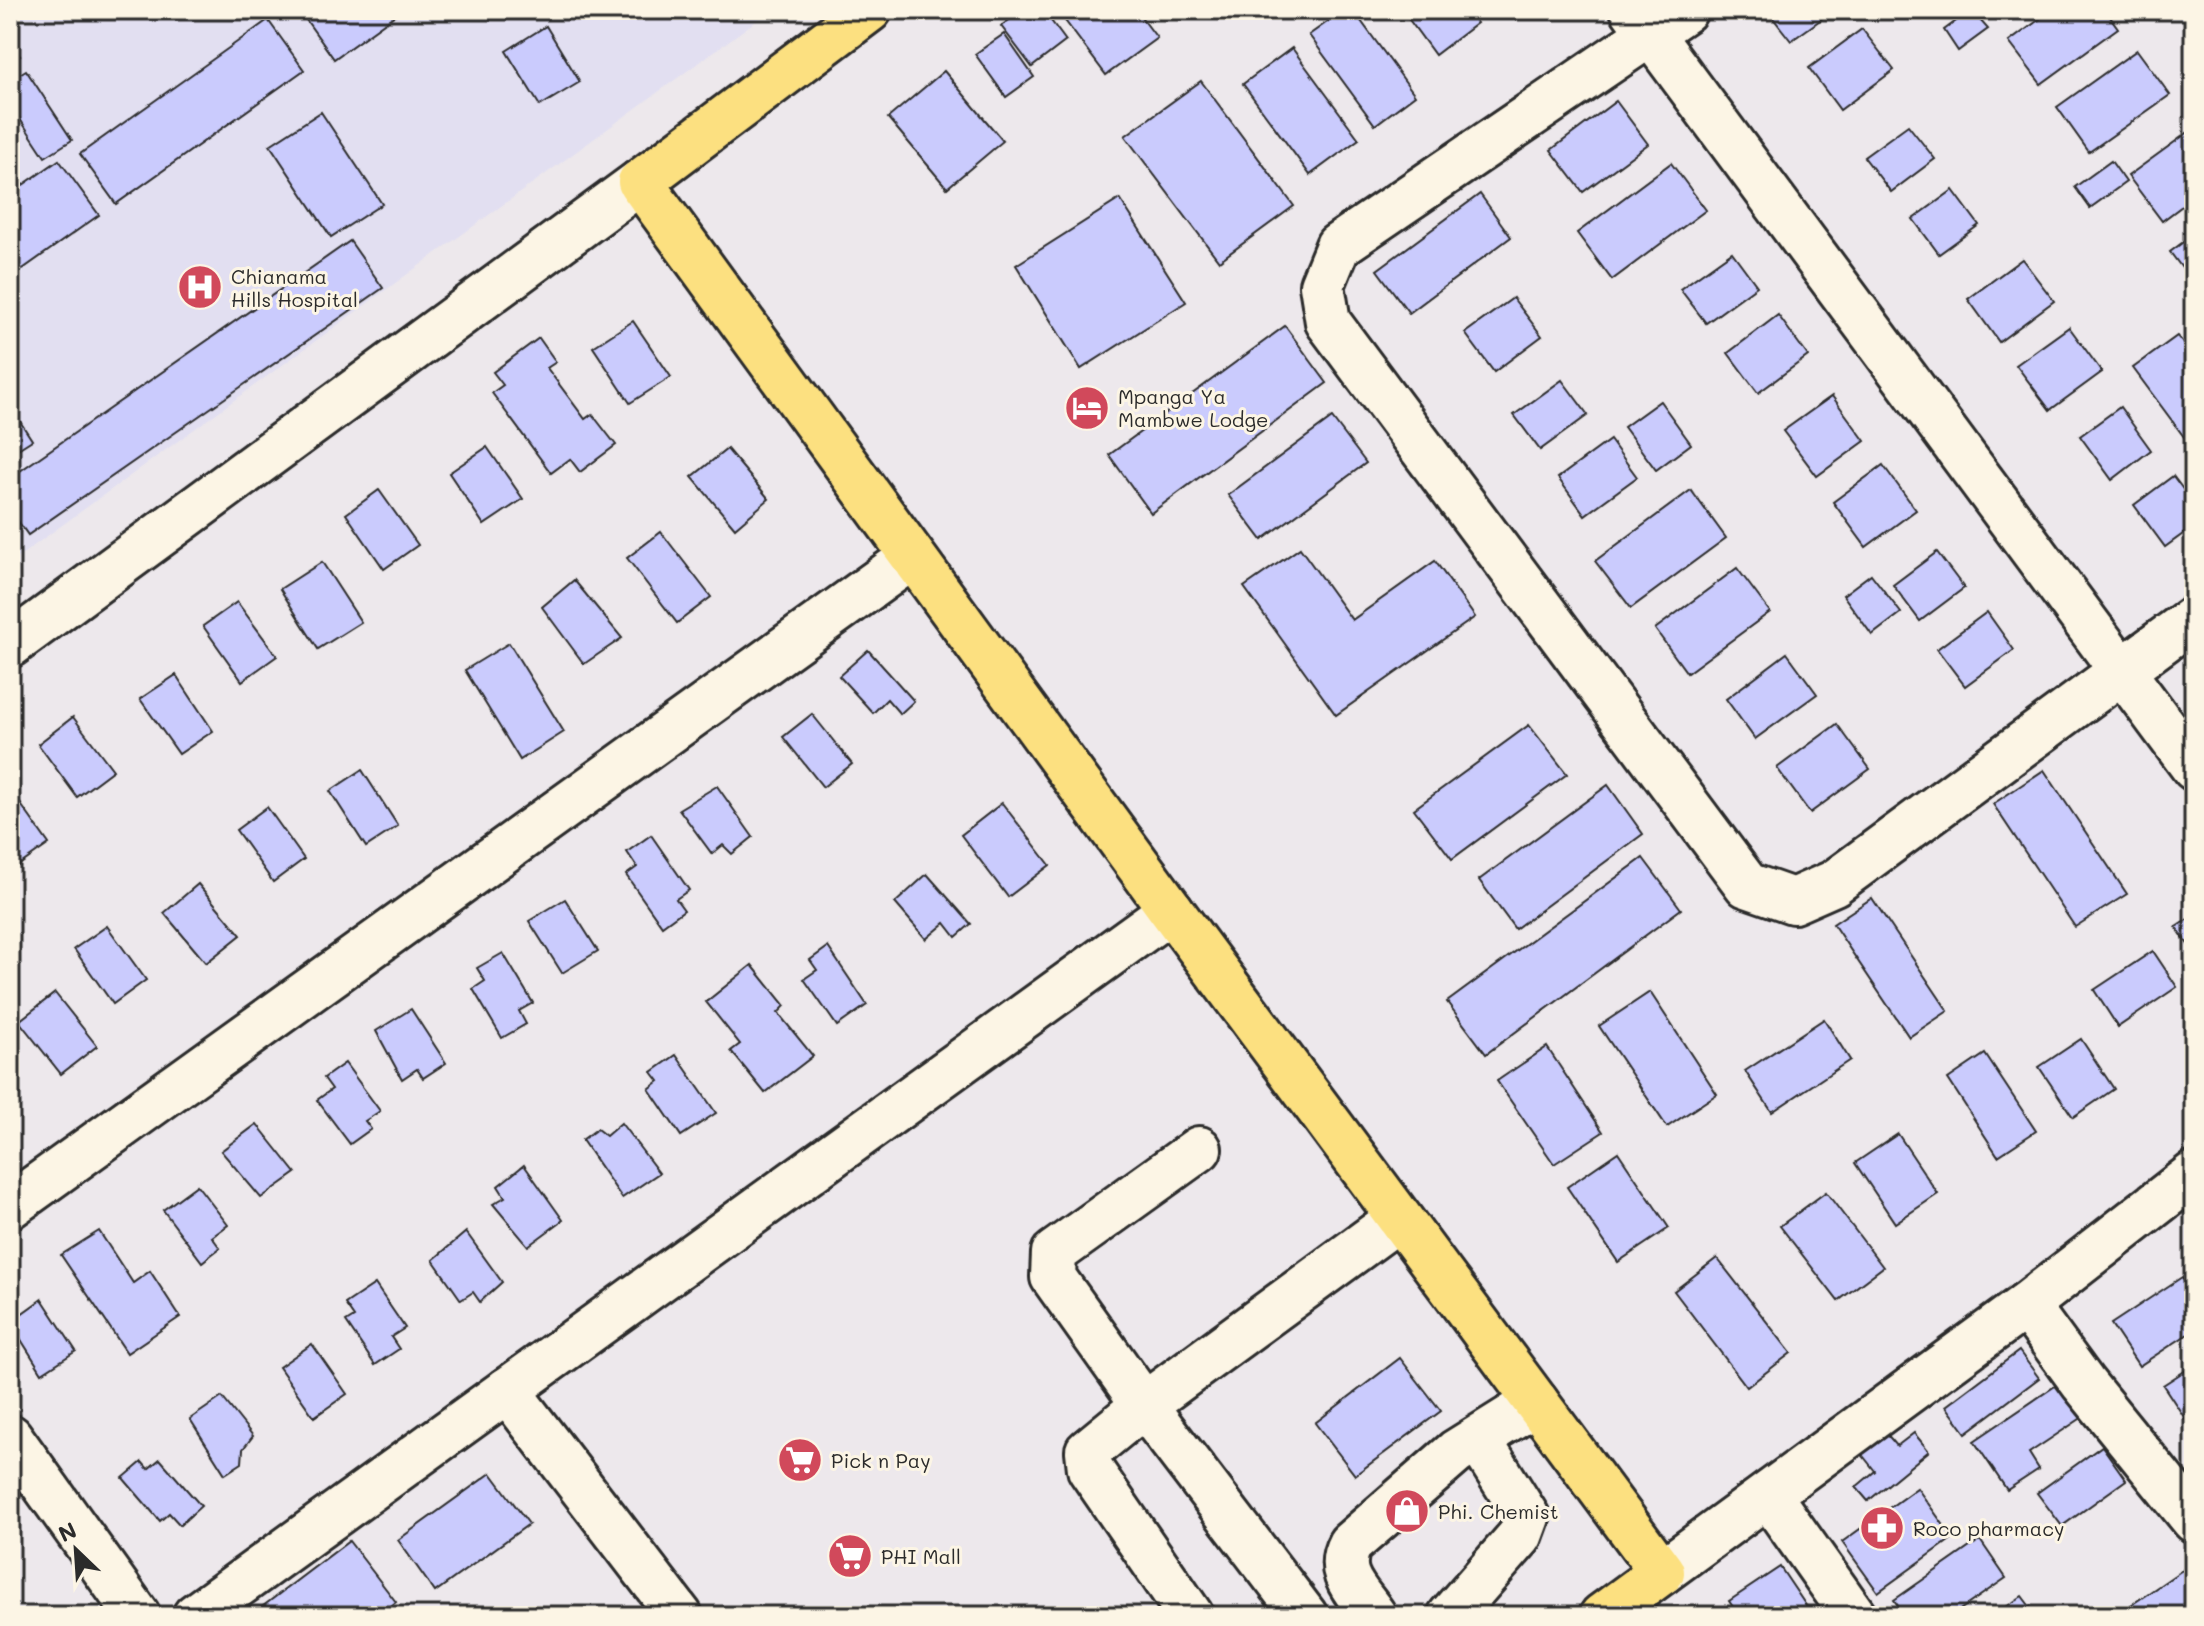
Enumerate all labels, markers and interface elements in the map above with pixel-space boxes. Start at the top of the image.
hospital icon: Chianama Hills Hospital [176,263,224,311]
place label: Chianama Hills Hospital [231,263,358,312]
place label: Mpanga Ya Mambwe Lodge [1118,383,1268,432]
hotel icon: Mpanga Ya Mambwe Lodge [1063,384,1111,432]
supermarket icon: Pick n Pay [776,1436,824,1484]
place label: Pick n Pay [831,1447,931,1473]
shop icon: Phi. Chemist [1383,1487,1431,1535]
place label: Phi. Chemist [1438,1498,1558,1524]
pharmacy icon: Roco pharmacy [1858,1504,1906,1552]
north arrow [36,1510,116,1590]
text: N [54,1515,81,1548]
place label: Roco pharmacy [1913,1515,2064,1541]
supermarket icon: PHI Mall [826,1532,874,1580]
place label: PHI Mall [881,1543,961,1569]

